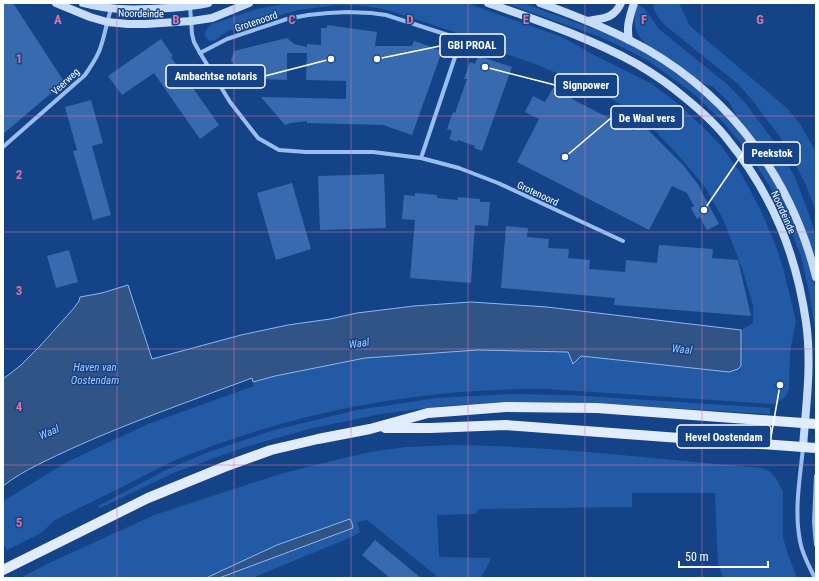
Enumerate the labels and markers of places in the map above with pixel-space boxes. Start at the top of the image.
callout: GBI PROAL [440,34,505,57]
callout: Ambachtse notaris [166,65,265,88]
callout: Signpower [555,74,618,97]
callout: De Waal vers [611,106,683,129]
callout: Peekstok [743,142,800,165]
callout: Hevel Oostendam [677,425,771,448]

